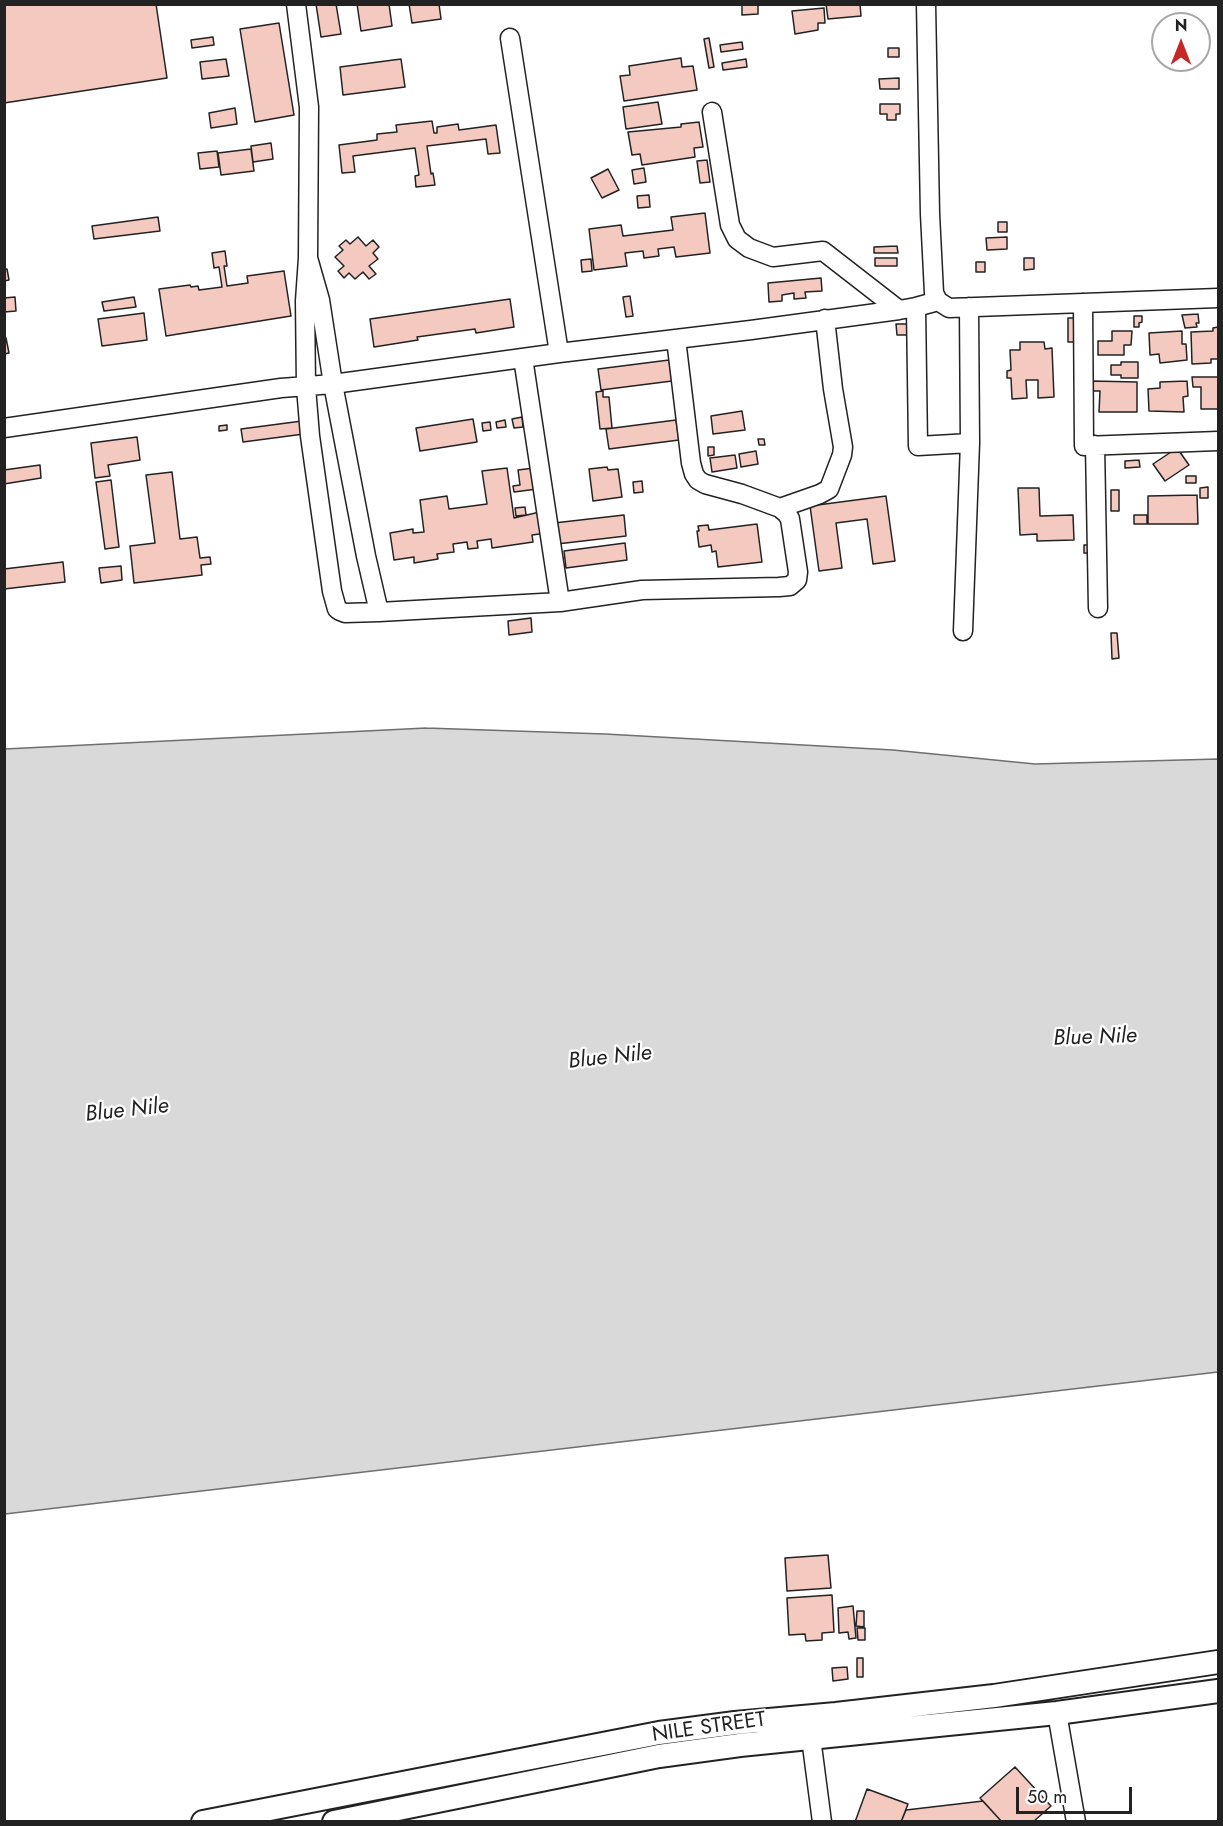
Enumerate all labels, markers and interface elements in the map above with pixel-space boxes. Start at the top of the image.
north arrow [1151,12,1211,72]
text: N [1175,14,1187,37]
water label: Blue Nile [1053,1023,1137,1053]
water label: Blue Nile [567,1041,653,1075]
water label: Blue Nile [84,1094,170,1128]
street label: NILE STREET [650,1708,768,1748]
scale bar [1019,1775,1134,1813]
text: 50 m [1027,1784,1067,1810]

